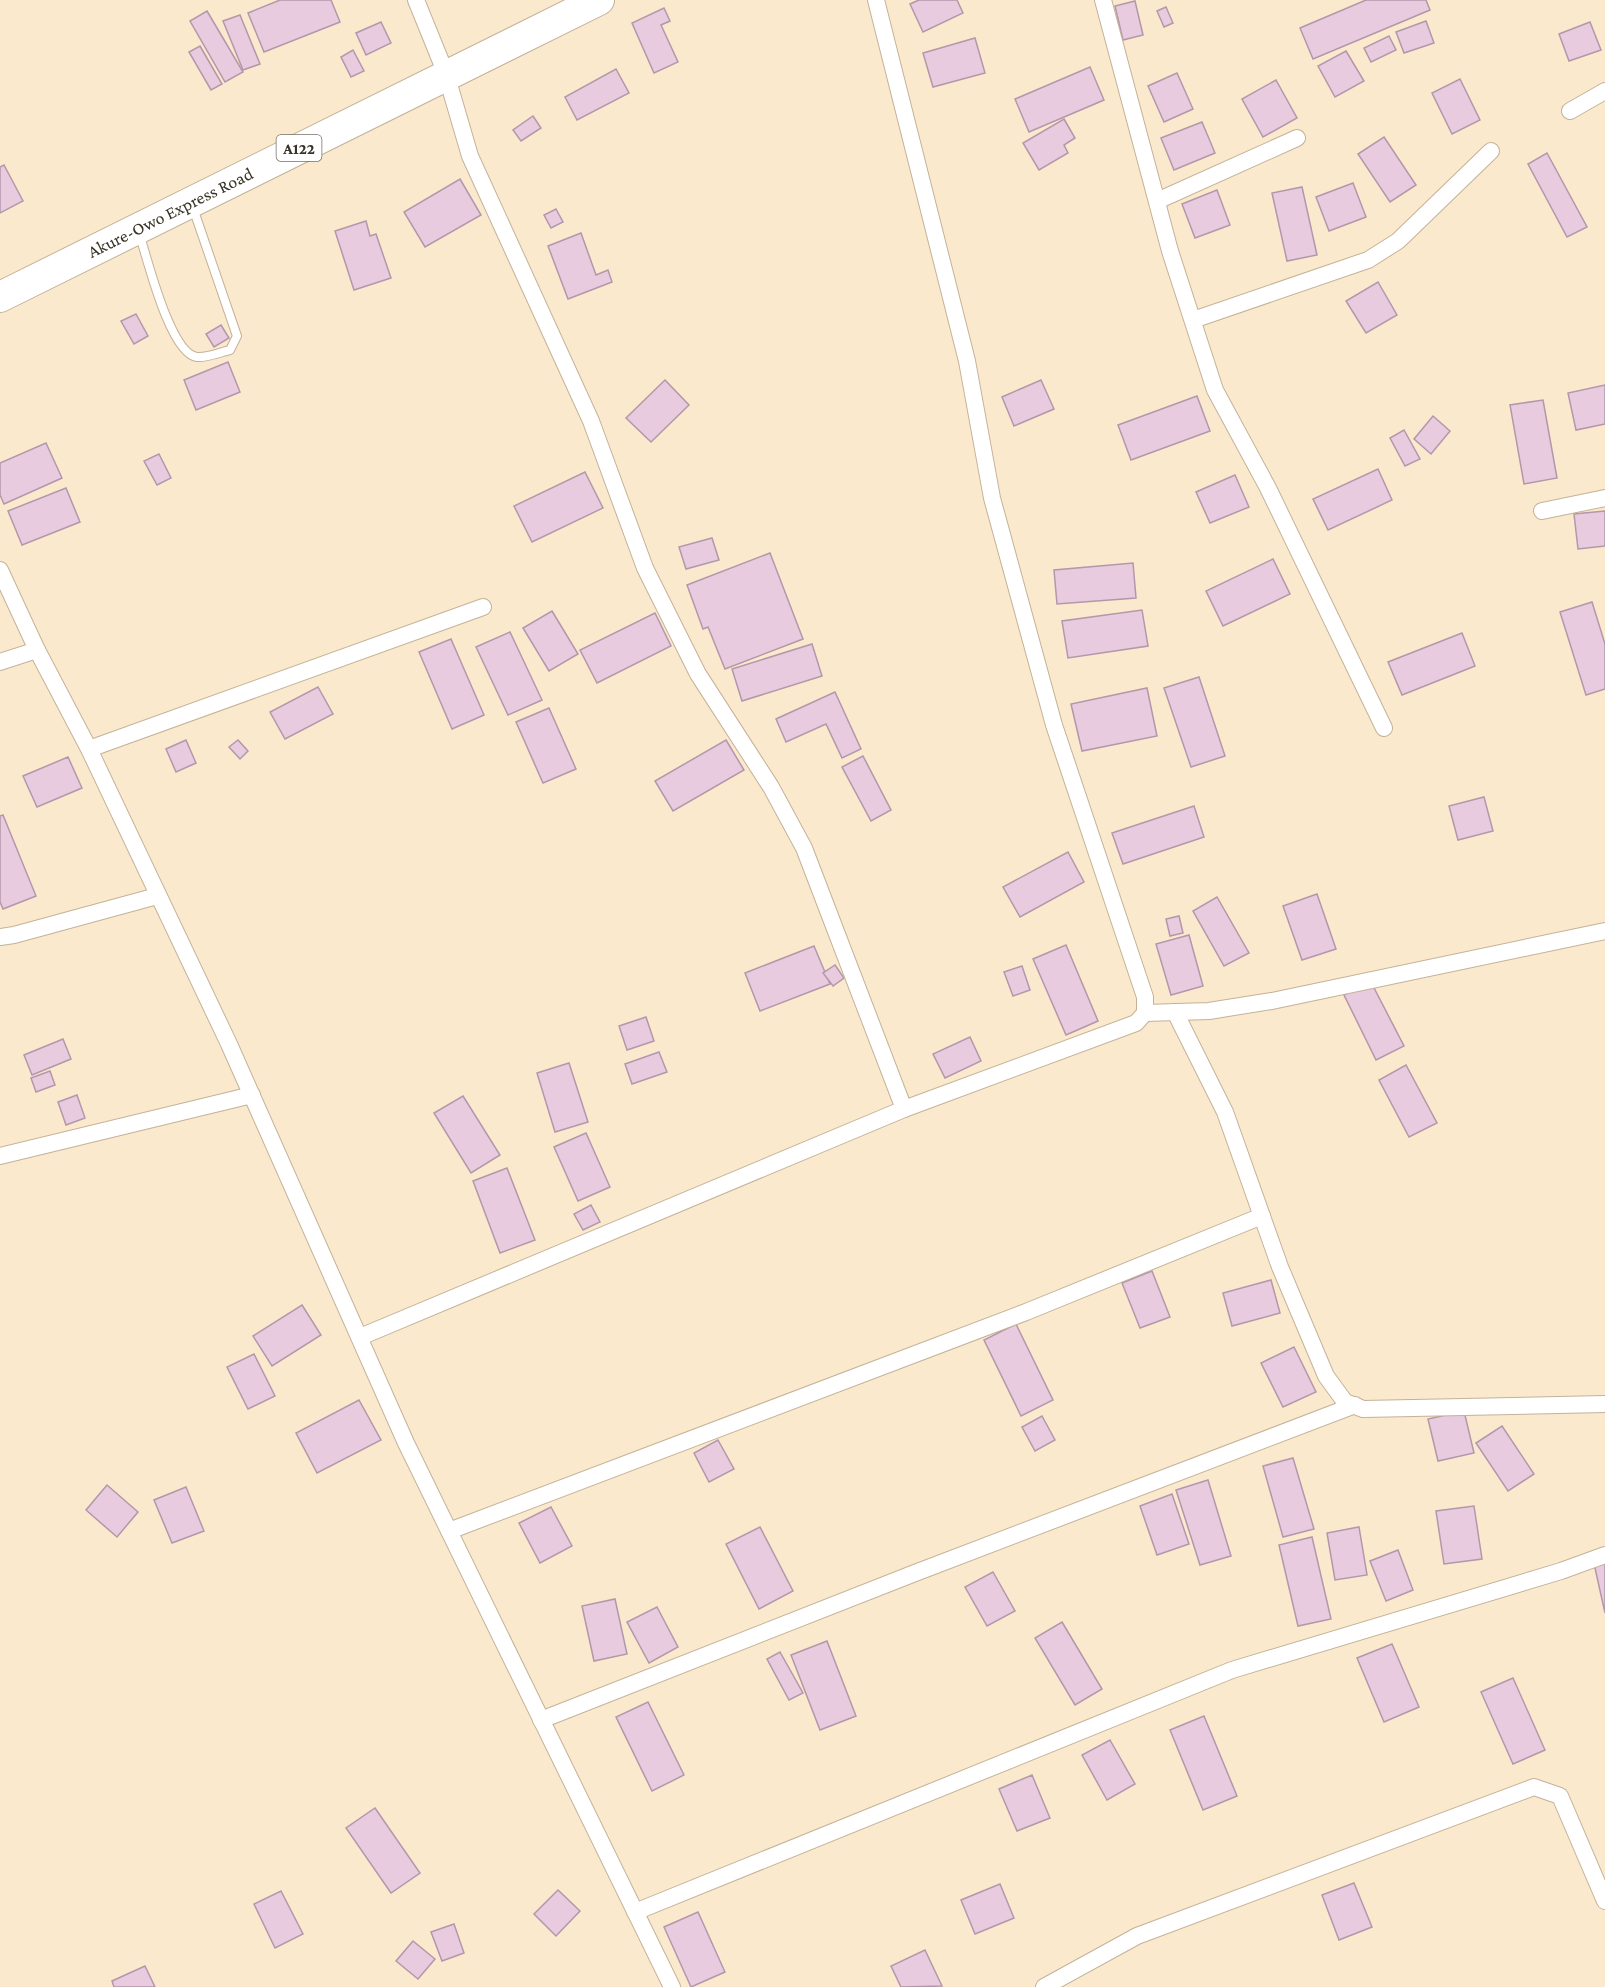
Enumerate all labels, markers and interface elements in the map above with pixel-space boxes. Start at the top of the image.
road number: A122 [276,135,322,161]
street label: Akure-Owo Express Road [84,163,257,262]

